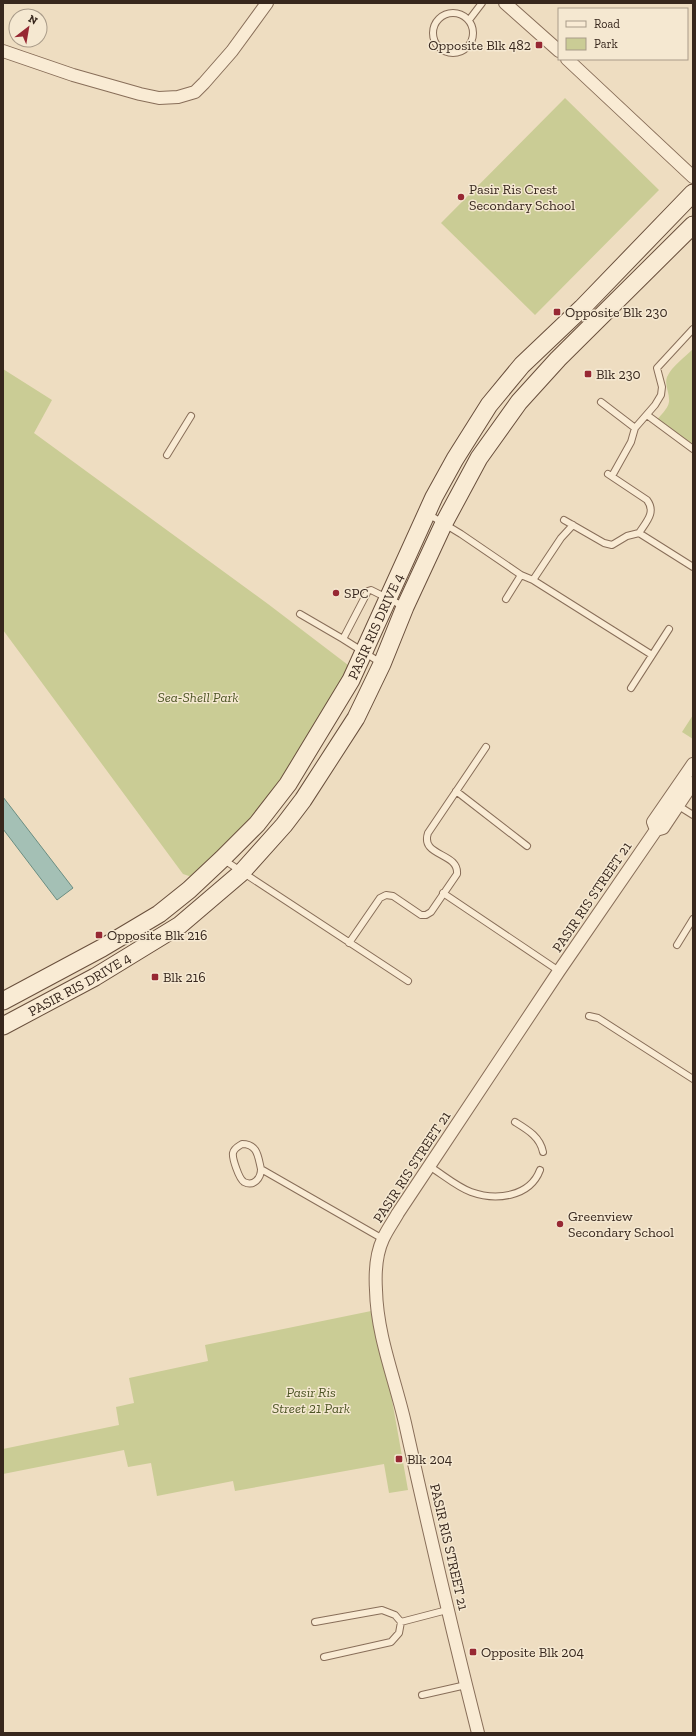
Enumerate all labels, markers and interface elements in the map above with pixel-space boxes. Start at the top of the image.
north arrow [8,8,48,48]
legend [558,8,688,60]
text: N [26,12,40,28]
text: Road [594,17,620,31]
place label: Opposite Blk 482 [428,37,531,54]
text: Park [594,37,619,51]
marker: Opposite Blk 482 [534,40,544,50]
place label: Pasir Ris Crest Secondary School [469,181,575,214]
marker: Pasir Ris Crest Secondary School [456,192,466,202]
place label: Opposite Blk 230 [565,304,667,321]
marker: Opposite Blk 230 [552,307,562,317]
place label: Blk 230 [596,366,641,383]
marker: Blk 230 [583,369,593,379]
street label: PASIR RIS DRIVE 4 [344,570,407,682]
place label: SPC [344,585,369,602]
marker: SPC [331,588,341,598]
park label: Sea-Shell Park [157,689,239,706]
street label: PASIR RIS STREET 21 [549,838,636,955]
place label: Opposite Blk 216 [107,927,207,944]
marker: Opposite Blk 216 [94,930,104,940]
street label: PASIR RIS DRIVE 4 [25,949,134,1020]
place label: Blk 216 [163,969,206,986]
marker: Blk 216 [150,972,160,982]
street label: PASIR RIS STREET 21 [370,1108,455,1226]
place label: Greenview Secondary School [568,1208,674,1241]
marker: Greenview Secondary School [555,1219,565,1229]
park label: Pasir Ris Street 21 Park [272,1384,350,1417]
place label: Blk 204 [407,1451,453,1468]
marker: Blk 204 [394,1454,404,1464]
street label: PASIR RIS STREET 21 [426,1482,472,1613]
place label: Opposite Blk 204 [481,1644,585,1661]
marker: Opposite Blk 204 [468,1647,478,1657]

